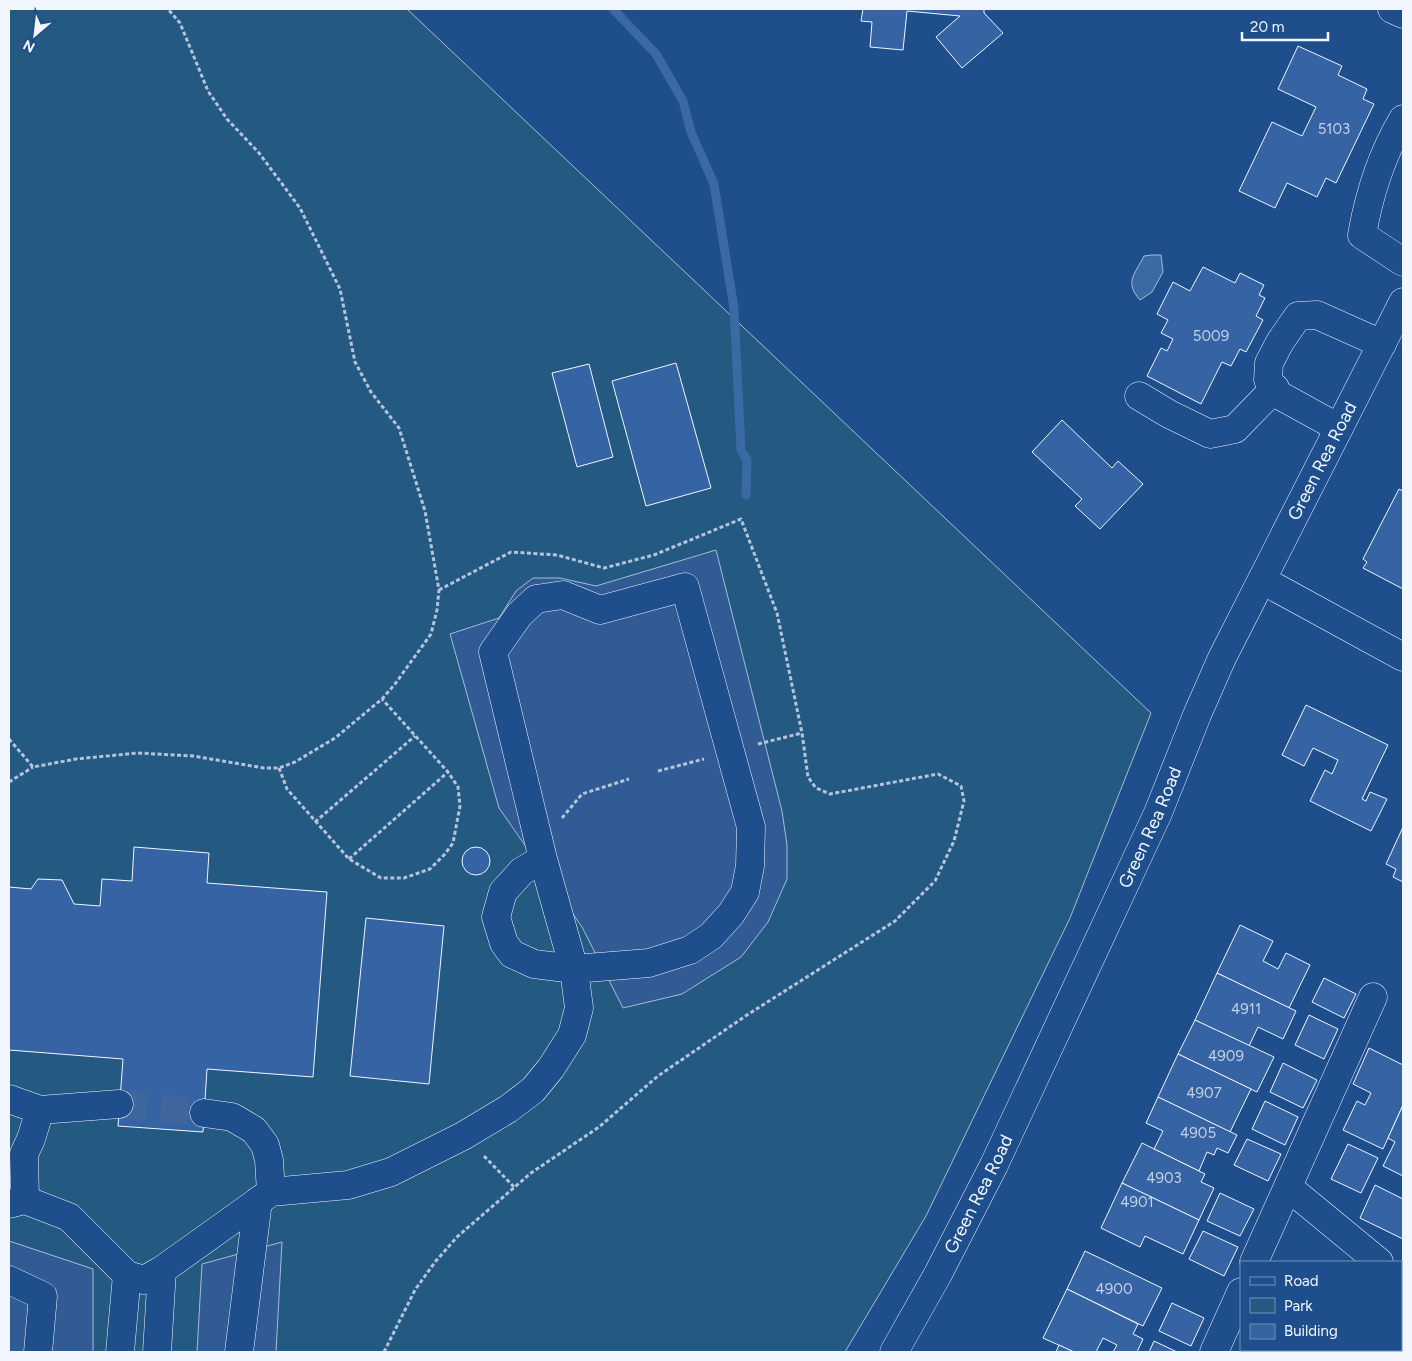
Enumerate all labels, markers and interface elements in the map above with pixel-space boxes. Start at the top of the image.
north arrow [10,10,60,60]
scale bar [1242,10,1328,42]
text: 20 m [1250,18,1284,36]
text: N [20,36,38,56]
house number: 5103 [1318,120,1350,138]
house number: 5009 [1193,327,1229,345]
street label: Green Rea Road [1283,398,1361,524]
street label: Green Rea Road [1114,764,1186,892]
house number: 4911 [1231,1000,1261,1018]
house number: 4909 [1208,1047,1244,1065]
house number: 4907 [1186,1084,1222,1102]
house number: 4905 [1180,1124,1216,1142]
street label: Green Rea Road [939,1131,1017,1257]
house number: 4903 [1146,1169,1182,1187]
house number: 4901 [1120,1193,1154,1211]
legend [1240,1261,1402,1351]
text: Road [1284,1272,1319,1290]
house number: 4900 [1095,1280,1133,1298]
text: Park [1284,1297,1313,1315]
text: Building [1284,1322,1338,1340]

